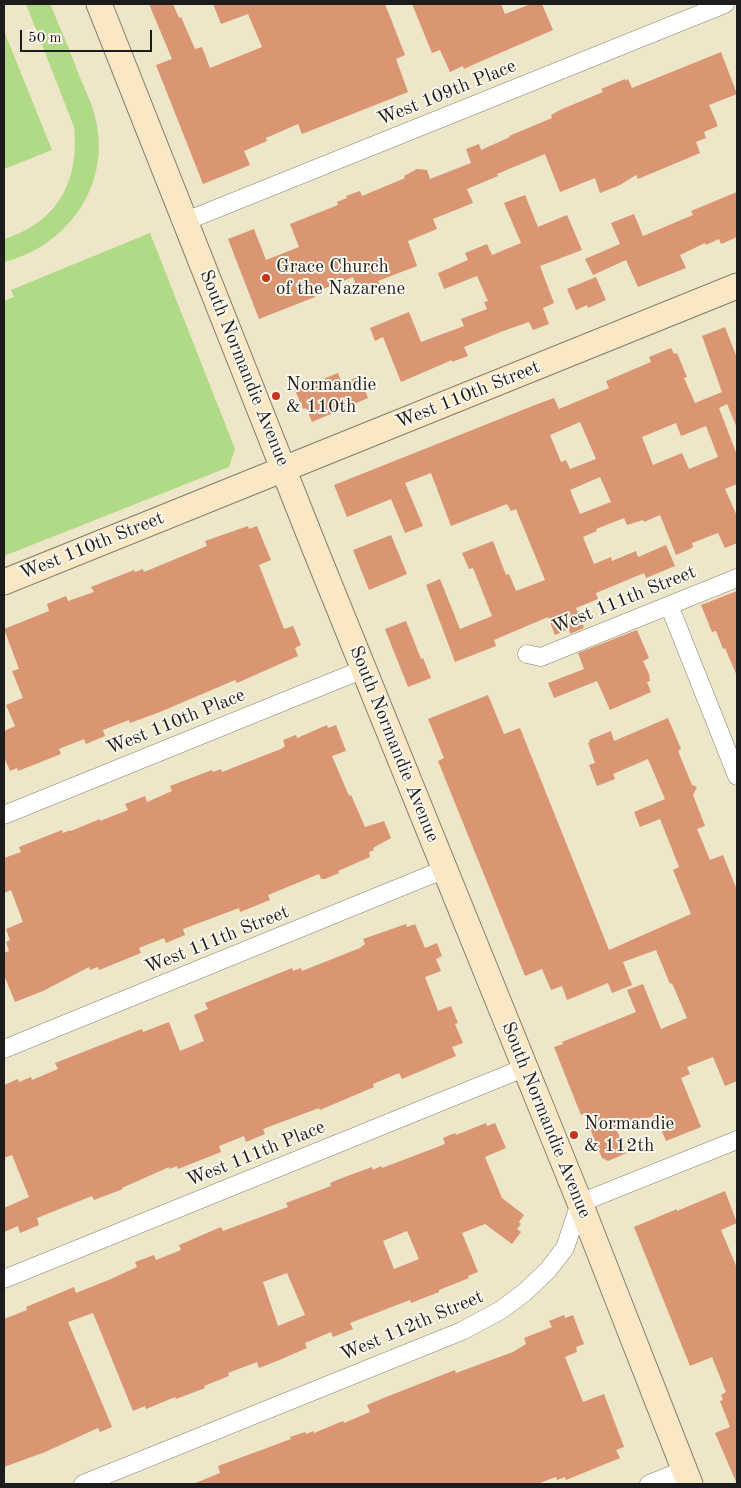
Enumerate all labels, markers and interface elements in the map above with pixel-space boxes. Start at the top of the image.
scale bar [22,20,155,52]
text: 50 m [28,31,62,46]
street label: West 109th Place [374,55,520,131]
place label: Grace Church of the Nazarene [276,256,405,300]
street label: South Normandie Avenue [194,267,294,469]
marker: Grace Church of the Nazarene [260,272,272,284]
street label: West 110th Street [393,356,543,434]
place label: Normandie & 110th [286,374,376,418]
marker: Normandie & 110th [270,390,282,402]
street label: West 110th Street [17,507,167,585]
street label: West 111th Street [549,561,699,639]
street label: South Normandie Avenue [344,643,444,845]
street label: West 110th Place [103,684,249,760]
street label: West 111th Street [142,901,292,979]
street label: South Normandie Avenue [496,1019,596,1221]
place label: Normandie & 112th [584,1113,674,1157]
street label: West 111th Place [183,1116,329,1192]
marker: Normandie & 112th [568,1129,580,1141]
street label: West 112th Street [337,1286,487,1366]

